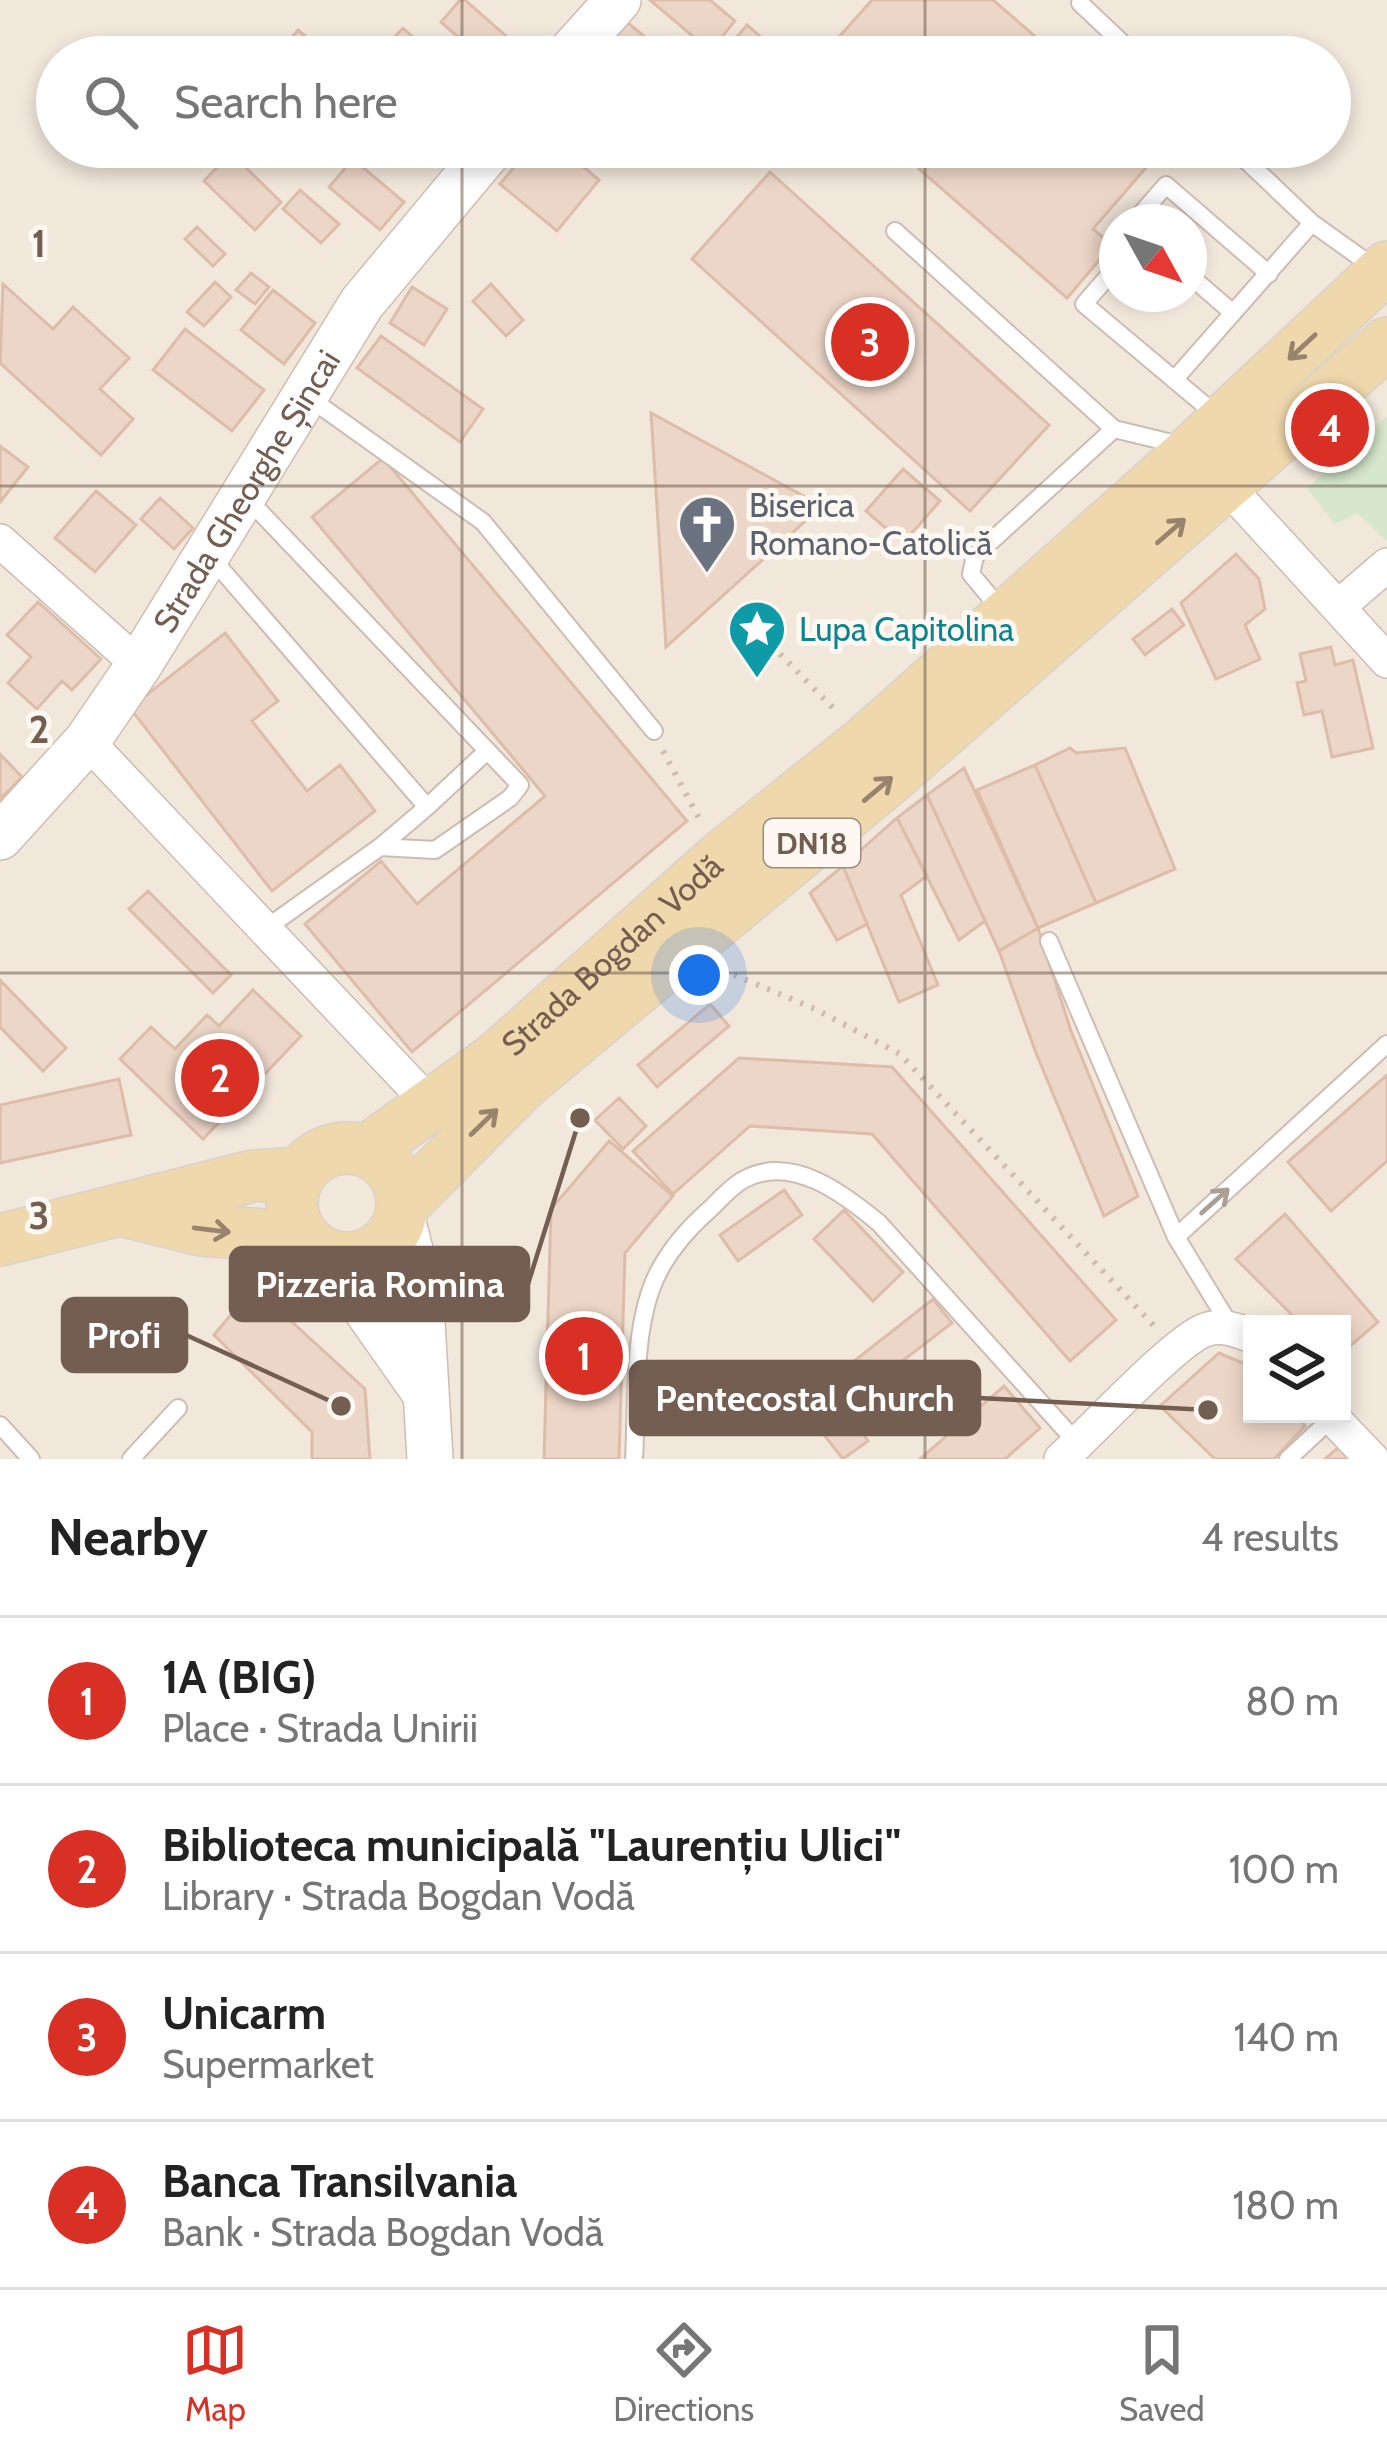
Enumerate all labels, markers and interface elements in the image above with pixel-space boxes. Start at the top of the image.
search box [36,36,1351,168]
icon: search [78,69,144,135]
text: Search here [174,75,398,129]
north arrow [1099,204,1207,312]
text: 1 [32,219,46,267]
pin: 3 [831,297,909,387]
one-way arrow [1287,332,1317,360]
street label: Strada Gheorghe Șincai [144,343,348,639]
pin: 4 [1291,383,1369,473]
place label: Biserica Romano-Catolică [749,485,993,563]
church icon: Biserica Romano-Catolică [676,493,738,575]
one-way arrow [1155,518,1185,546]
place icon: Lupa Capitolina [726,598,788,680]
place label: Lupa Capitolina [799,609,1014,649]
text: 2 [29,705,49,753]
one-way arrow [861,776,893,802]
road number: DN18 [764,819,860,867]
street label: Strada Bogdan Vodă [493,846,730,1064]
your location [669,945,729,1005]
pin: 2 [181,1033,259,1123]
one-way arrow [469,1108,498,1137]
one-way arrow [1199,1188,1229,1216]
text: 3 [28,1191,50,1239]
one-way arrow [192,1219,231,1241]
callout: Pizzeria Romina [231,1248,528,1320]
text: Pizzeria Romina [256,1262,504,1306]
callout: Profi [63,1299,186,1371]
pin: 1 [545,1311,623,1401]
text: Profi [87,1313,161,1357]
map controls [1243,1315,1351,1423]
button: layers [1243,1315,1351,1423]
callout: Pentecostal Church [631,1362,979,1434]
text: Pentecostal Church [655,1376,955,1420]
text: Nearby [48,1506,208,1568]
text: 4 results [1201,1513,1339,1561]
text: 1A (BIG) [162,1650,317,1704]
text: 1 [80,1677,94,1725]
text: 80 m [1245,1677,1339,1725]
text: Place · Strada Unirii [162,1704,478,1752]
text: Biblioteca municipală "Laurențiu Ulici" [162,1818,901,1872]
text: 2 [77,1845,97,1893]
text: 100 m [1229,1845,1339,1893]
text: Library · Strada Bogdan Vodă [162,1872,635,1920]
text: Unicarm [162,1986,326,2040]
text: 3 [76,2013,98,2061]
text: 140 m [1234,2013,1339,2061]
text: Supermarket [162,2040,374,2088]
text: Banca Transilvania [162,2154,517,2208]
text: 4 [75,2181,99,2229]
text: 180 m [1232,2181,1339,2229]
text: Bank · Strada Bogdan Vodă [162,2208,604,2256]
tab: Map [182,2317,248,2429]
tab: Directions [613,2317,754,2429]
tab: Saved [1119,2317,1205,2429]

